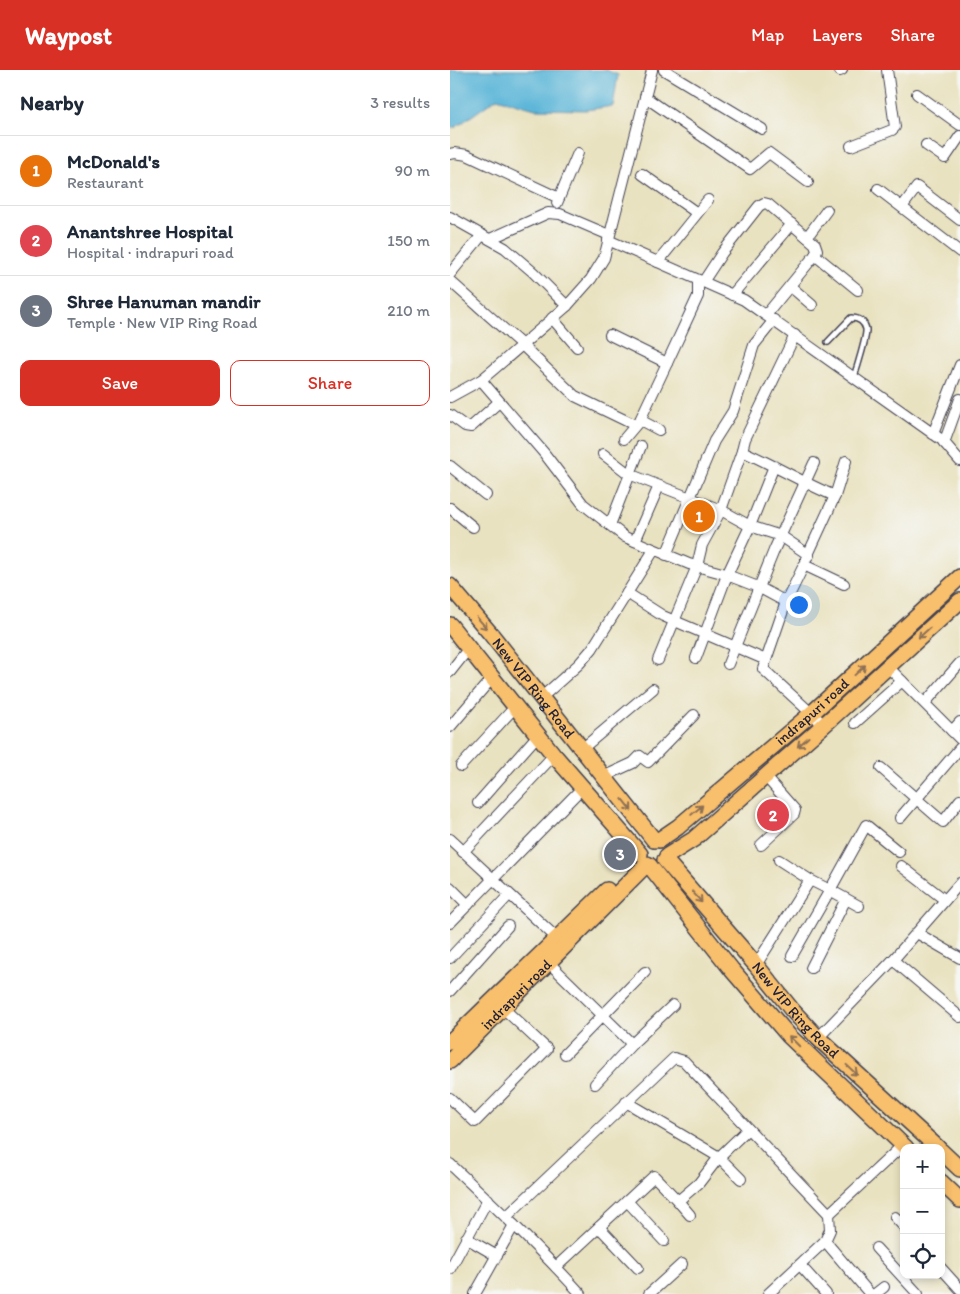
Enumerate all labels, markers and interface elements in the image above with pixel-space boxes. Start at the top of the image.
text: Waypost [25,21,112,50]
text: Map [751,24,784,46]
text: Layers [812,24,862,46]
text: Share [890,24,935,46]
text: Nearby [20,90,84,115]
text: 3 results [370,93,430,112]
text: McDonald's [67,150,160,173]
text: 1 [32,161,40,180]
text: 90 m [395,161,430,180]
text: Restaurant [67,173,144,192]
text: Anantshree Hospital [67,220,233,243]
text: 2 [32,231,40,250]
text: 150 m [387,231,430,250]
text: Hospital · indrapuri road [67,243,234,262]
text: Shree Hanuman mandir [67,290,261,313]
text: 3 [32,301,40,320]
text: 210 m [387,301,430,320]
text: Temple · New VIP Ring Road [67,313,257,332]
button: Save [20,360,220,406]
button: Share [230,360,430,406]
pin: 1 [683,497,715,535]
your location [786,592,812,618]
one-way arrow [476,617,487,630]
one-way arrow [917,627,930,639]
street label: New VIP Ring Road [488,634,579,742]
one-way arrow [853,664,866,676]
street label: indrapuri road [772,674,853,749]
one-way arrow [797,736,810,748]
pin: 2 [757,796,789,834]
one-way arrow [622,798,633,811]
one-way arrow [690,805,703,816]
pin: 3 [604,835,636,873]
one-way arrow [691,891,702,904]
street label: indrapuri road [477,955,556,1034]
street label: New VIP Ring Road [748,958,843,1062]
one-way arrow [789,1036,801,1048]
one-way arrow [846,1064,858,1076]
map controls [900,1144,945,1279]
button: + [900,1144,945,1189]
button: − [900,1189,945,1234]
button: locate [900,1234,945,1279]

